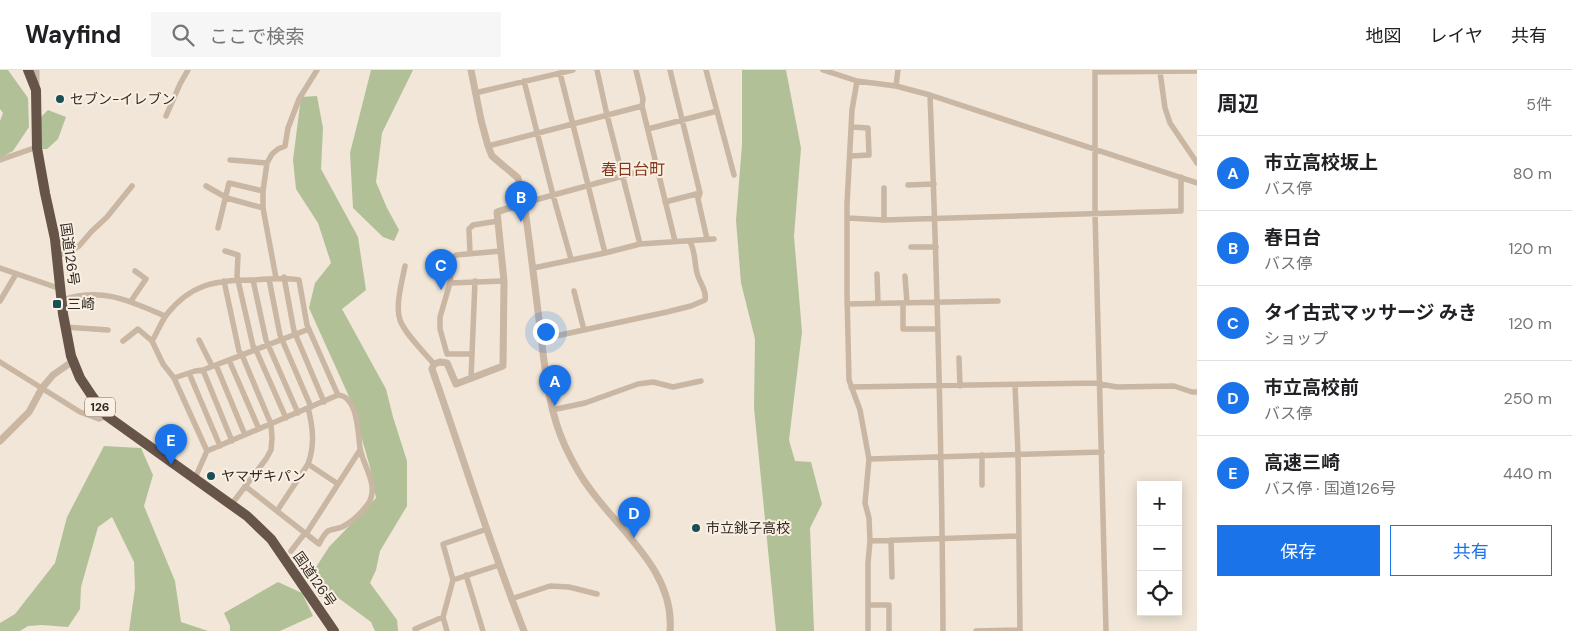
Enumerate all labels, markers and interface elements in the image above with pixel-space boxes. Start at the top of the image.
search box [151,12,501,57]
text: Wayfind [25,19,121,50]
icon: search [169,21,197,49]
text: ここで検索 [209,24,304,49]
text: 地図 [1366,24,1402,48]
text: レイヤ [1430,24,1483,48]
text: 共有 [1511,24,1547,48]
place label: セブン-イレブン [70,90,176,108]
text: 周辺 [1217,90,1259,118]
marker: セブン-イレブン [54,93,66,105]
text: 5件 [1526,94,1552,115]
text: 市立高校坂上 [1264,150,1378,175]
district label: 春日台町 [601,159,665,180]
text: A [1227,163,1239,184]
text: 80 m [1513,163,1552,184]
text: バス停 [1264,178,1312,199]
pin: B [505,181,537,222]
street label: 国道126号 [57,221,83,287]
text: 春日台 [1264,225,1321,250]
text: B [1228,238,1238,259]
text: 120 m [1508,238,1552,259]
pin: C [425,249,457,290]
text: バス停 [1264,253,1312,274]
place label: 三崎 [67,295,95,313]
marker: 三崎 [51,298,63,310]
text: タイ古式マッサージ みき [1264,300,1477,325]
text: C [1227,313,1239,334]
text: 120 m [1508,313,1552,334]
your location [533,319,559,345]
text: ショップ [1264,328,1328,349]
pin: A [539,365,571,406]
text: 市立高校前 [1264,375,1359,400]
text: D [1227,388,1239,409]
text: 250 m [1504,388,1552,409]
road number: 126 [85,398,115,417]
text: バス停 [1264,403,1312,424]
pin: E [155,424,187,465]
text: 高速三崎 [1264,450,1340,475]
text: E [1228,463,1238,484]
text: 440 m [1503,463,1552,484]
place label: ヤマザキパン [221,467,306,485]
marker: ヤマザキパン [205,470,217,482]
text: バス停 · 国道126号 [1264,478,1396,499]
map controls [1137,481,1182,616]
button: + [1137,481,1182,526]
pin: D [618,497,650,538]
place label: 市立銚子高校 [706,519,790,537]
marker: 市立銚子高校 [690,522,702,534]
button: 保存 [1217,525,1380,576]
button: 共有 [1390,525,1552,576]
button: − [1137,526,1182,571]
street label: 国道126号 [289,548,341,610]
button: locate [1137,571,1182,616]

